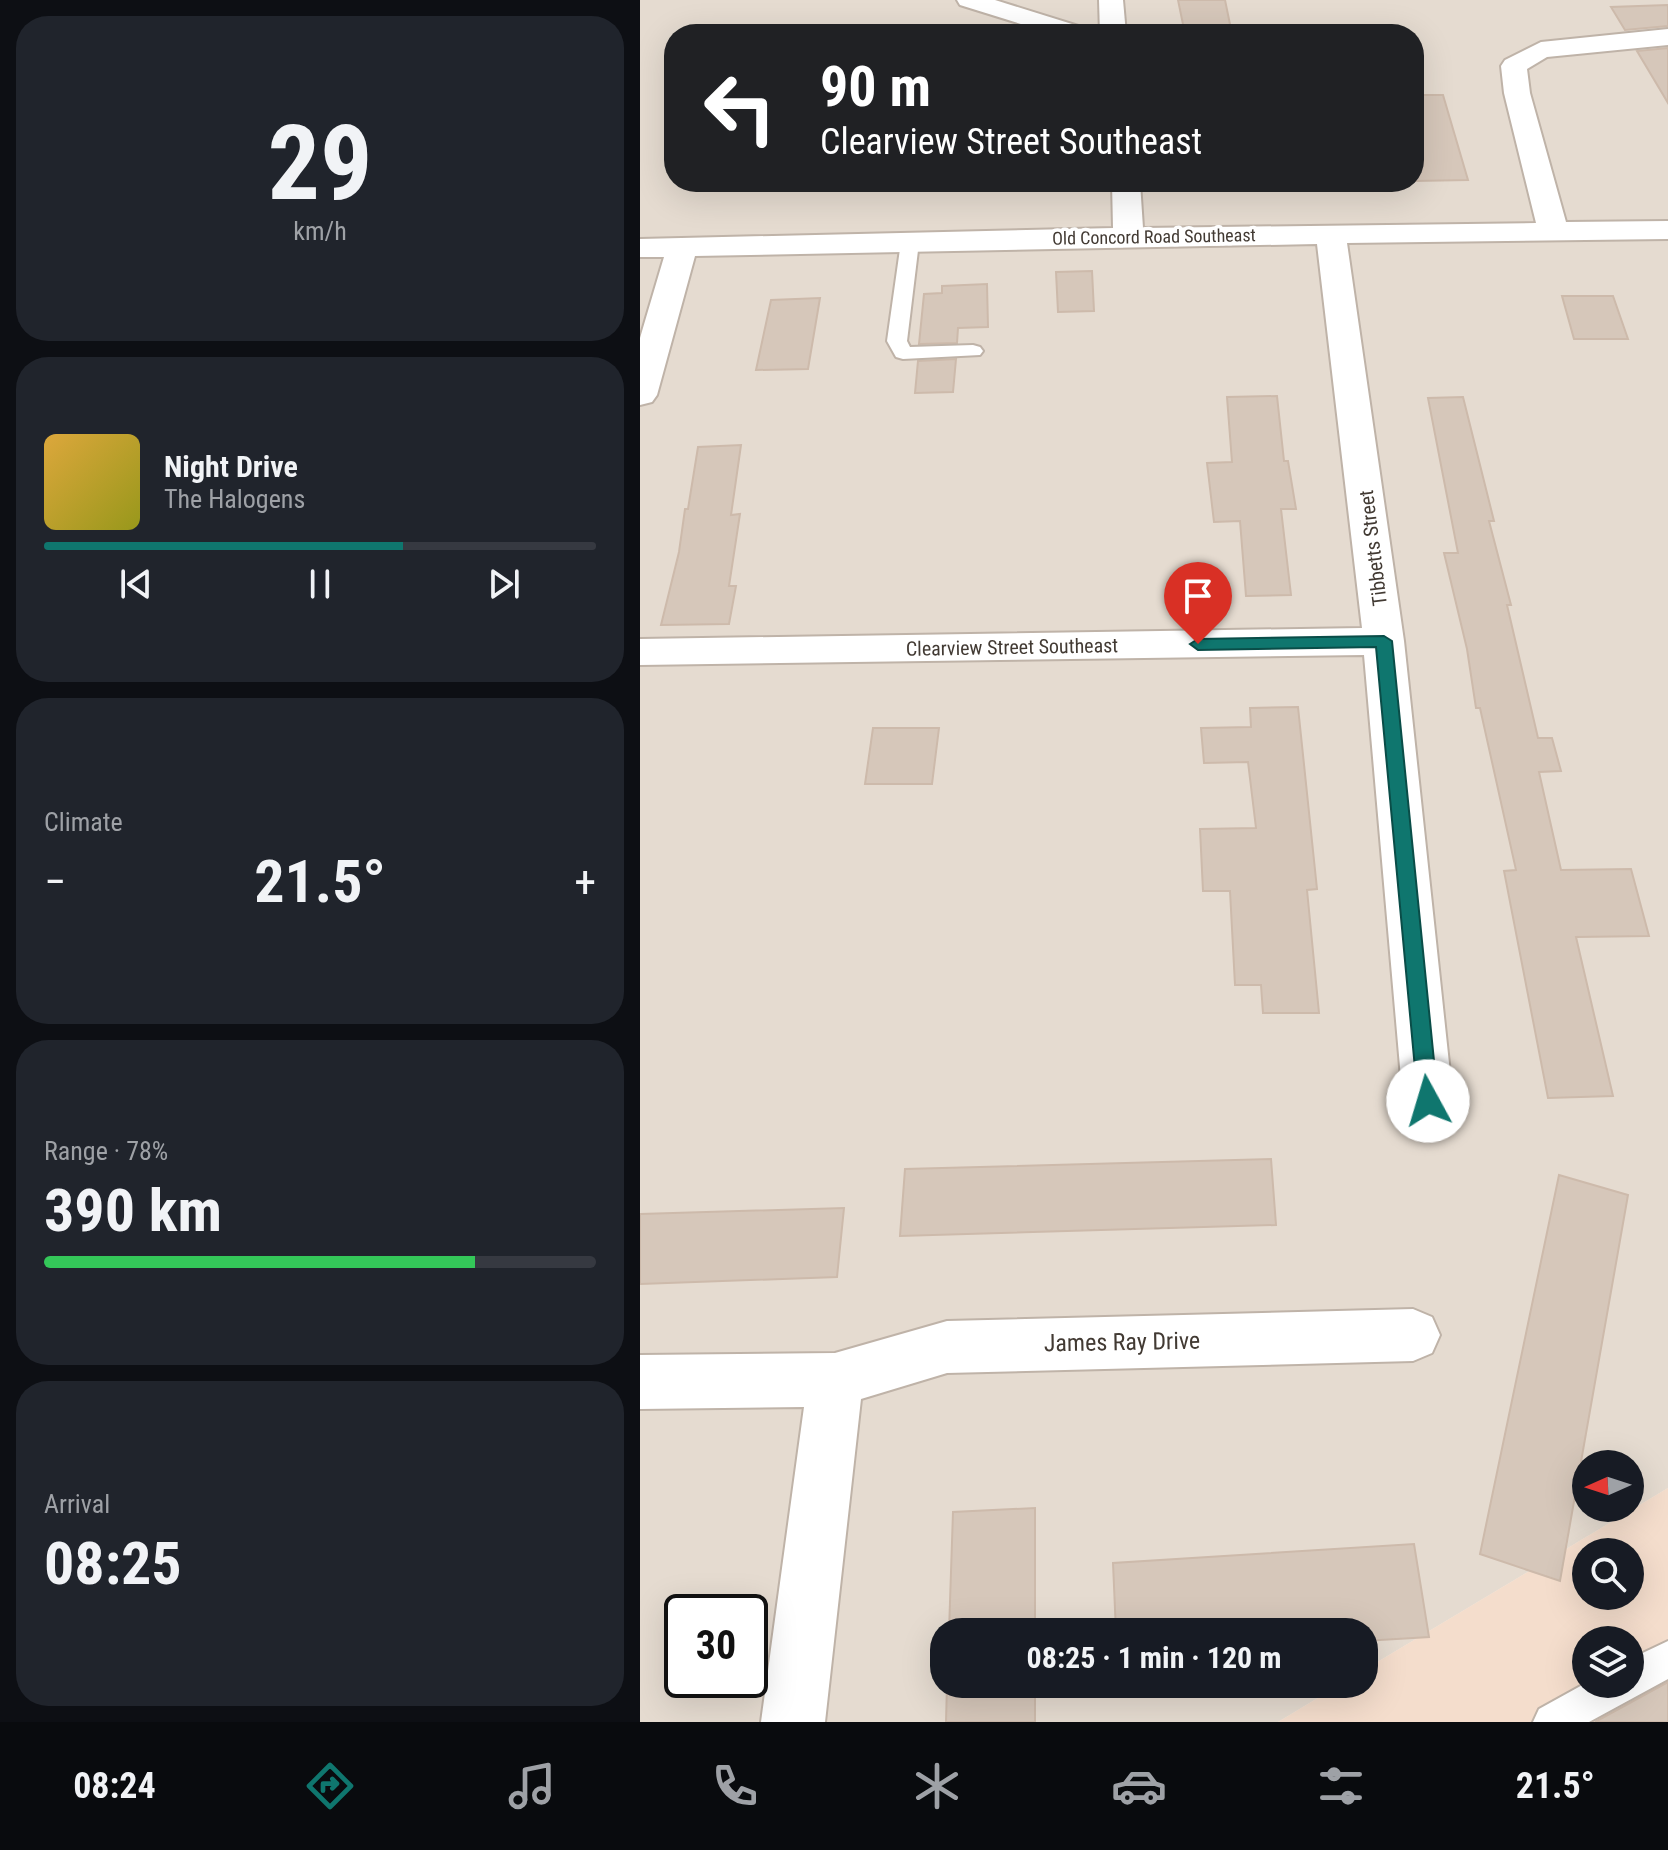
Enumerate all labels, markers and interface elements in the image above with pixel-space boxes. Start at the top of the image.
text: 90 m [820,54,931,120]
icon: left [688,56,792,160]
text: 29 [267,103,373,224]
text: Clearview Street Southeast [820,121,1202,163]
text: km/h [293,216,347,246]
street label: Old Concord Road Southeast [1052,224,1256,249]
text: Night Drive [164,449,298,484]
text: The Halogens [164,484,305,514]
street label: Tibbetts Street [1354,489,1392,607]
icon: previous [114,562,158,606]
icon: pause [298,562,342,606]
icon: next [482,562,526,606]
pin [1164,562,1232,644]
icon: arrive [1176,574,1220,618]
street label: Clearview Street Southeast [906,633,1118,661]
text: Climate [44,807,123,837]
text: 21.5° [254,846,386,917]
text: − [44,856,66,908]
text: + [574,856,596,908]
position arrow [1386,1059,1470,1143]
text: Range · 78% [44,1136,168,1166]
text: 390 km [44,1175,222,1246]
street label: James Ray Drive [1044,1327,1200,1357]
north arrow [1572,1450,1644,1522]
map controls [1572,1450,1644,1698]
text: Arrival [44,1489,110,1519]
text: 08:25 [44,1528,182,1599]
button: search [1572,1538,1644,1610]
speed limit sign: 30 [664,1594,768,1698]
button: layers [1572,1626,1644,1698]
text: 08:25 · 1 min · 120 m [1027,1640,1281,1675]
icon: directions [302,1758,358,1814]
icon: music [504,1758,560,1814]
icon: phone [707,1758,763,1814]
icon: climate [909,1758,965,1814]
icon: car [1111,1758,1167,1814]
icon: filters [1313,1758,1369,1814]
text: 08:24 [73,1765,156,1807]
text: 21.5° [1516,1765,1595,1807]

